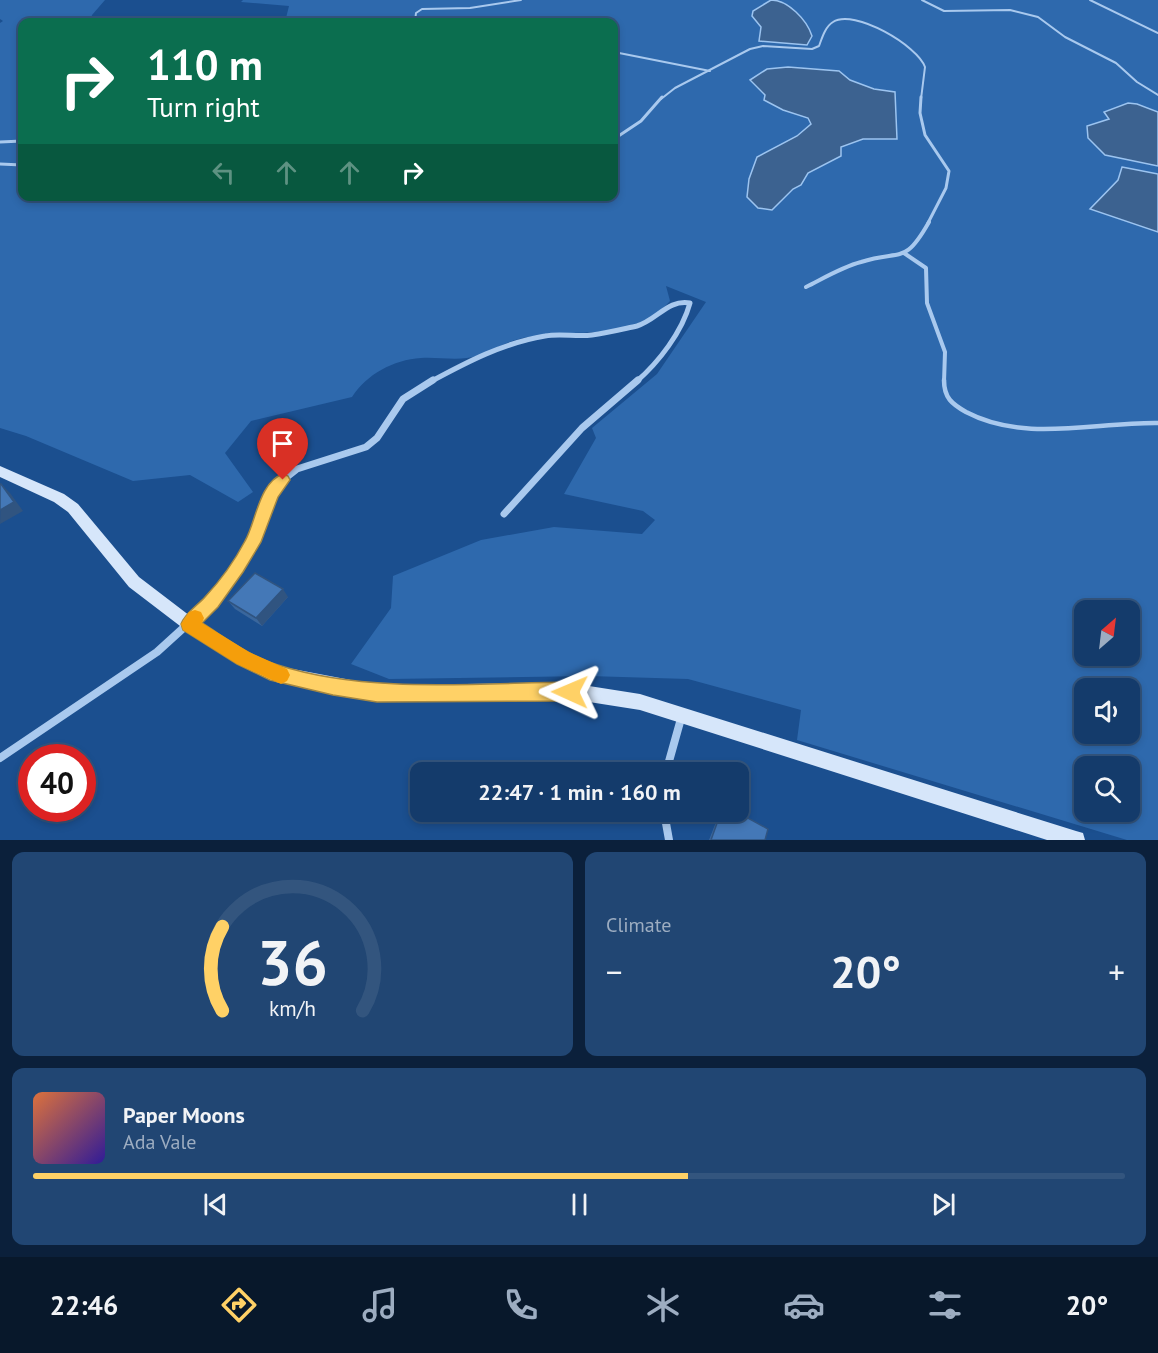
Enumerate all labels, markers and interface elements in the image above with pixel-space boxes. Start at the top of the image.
text: 110 m [147,37,263,92]
icon: right [48,42,126,120]
text: Turn right [147,90,260,124]
icon: left [207,156,240,189]
icon: ahead [270,156,303,189]
icon: ahead [333,156,366,189]
icon: right [396,156,429,189]
pin [257,418,308,480]
icon: arrive [266,427,299,460]
north arrow [1074,600,1140,666]
map controls [1074,600,1140,822]
position arrow [538,660,602,724]
button: sound [1074,678,1140,744]
speed limit sign: 40 [18,744,96,822]
button: search [1074,756,1140,822]
text: 22:47 · 1 min · 160 m [478,778,681,806]
text: Climate [606,912,672,938]
text: 36 [257,921,328,1002]
text: 20° [830,942,901,1000]
text: − [606,950,623,993]
text: + [1108,950,1125,993]
text: km/h [269,994,316,1022]
text: Paper Moons [123,1101,245,1129]
text: Ada Vale [123,1129,196,1155]
icon: previous [199,1188,232,1221]
icon: pause [563,1188,596,1221]
icon: next [927,1188,960,1221]
icon: directions [218,1284,260,1326]
icon: music [359,1284,401,1326]
icon: phone [500,1284,542,1326]
icon: climate [642,1284,684,1326]
icon: car [783,1284,825,1326]
icon: filters [924,1284,966,1326]
text: 22:46 [50,1288,118,1322]
text: 20° [1066,1288,1108,1322]

